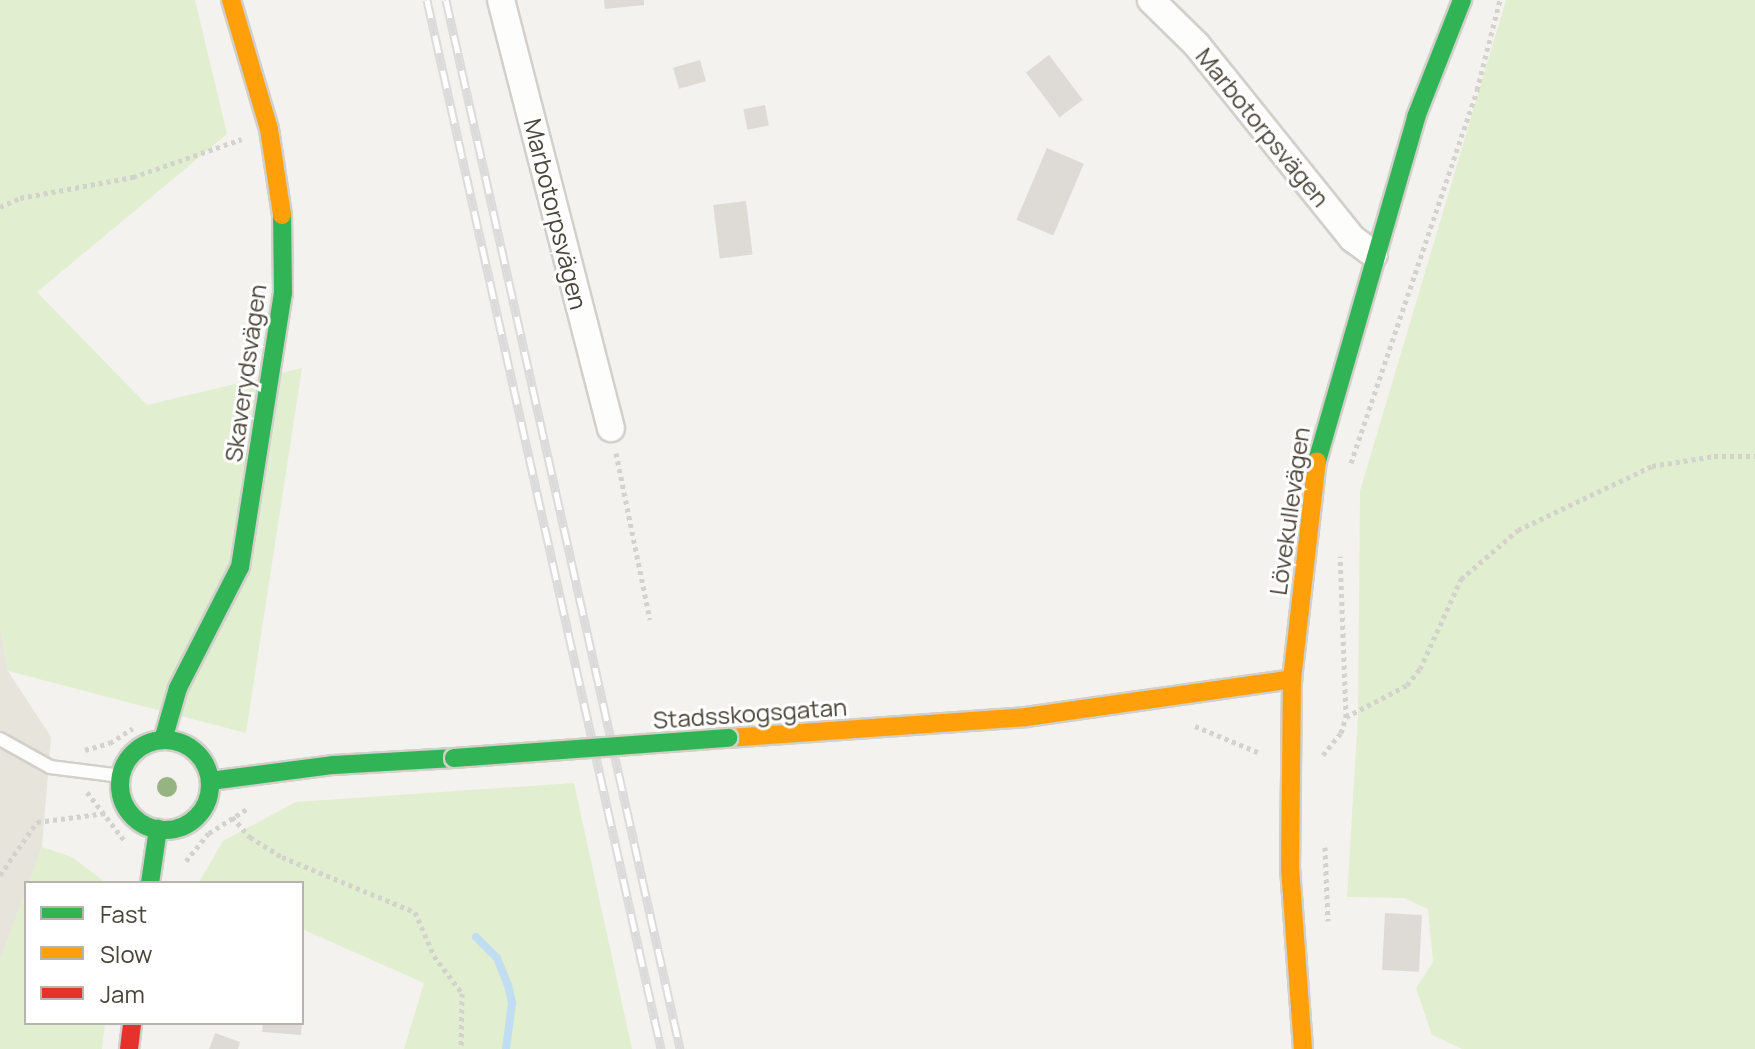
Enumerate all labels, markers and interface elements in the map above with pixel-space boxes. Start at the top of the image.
street label: Marbotorpsvägen [1190,42,1336,212]
street label: Marbotorpsvägen [518,116,594,312]
street label: Skaverydsvägen [218,282,272,464]
street label: Lövekullevägen [1263,425,1315,597]
street label: Stadsskogsgatan [652,692,848,734]
legend [24,881,304,1025]
text: Fast [100,897,147,930]
text: Slow [100,937,153,970]
text: Jam [100,977,145,1010]

